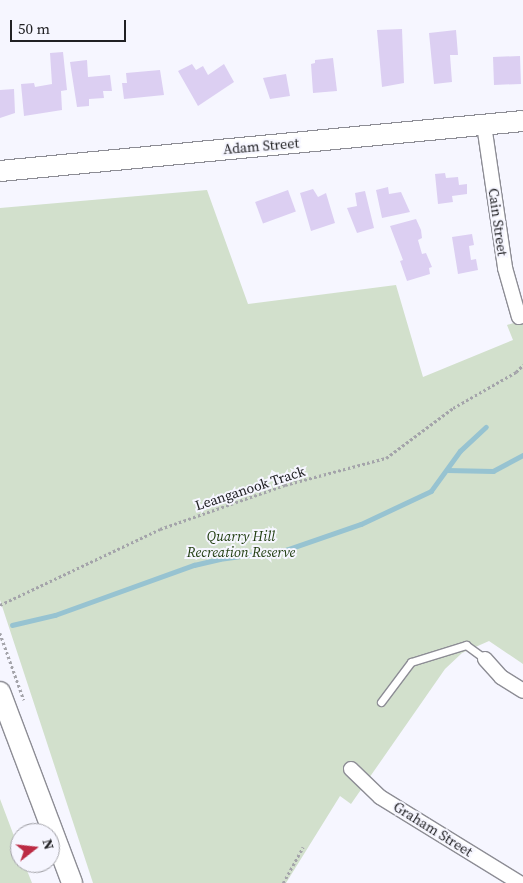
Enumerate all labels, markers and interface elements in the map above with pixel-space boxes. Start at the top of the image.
scale bar [12,10,129,42]
text: 50 m [18,18,50,39]
street label: Adam Street [222,134,300,158]
street label: Cain Street [485,187,511,257]
street label: Leanganook Track [193,462,307,514]
park label: Quarry Hill Recreation Reserve [187,528,295,560]
street label: Graham Street [390,798,476,860]
north arrow [10,823,60,873]
text: N [37,836,59,852]

